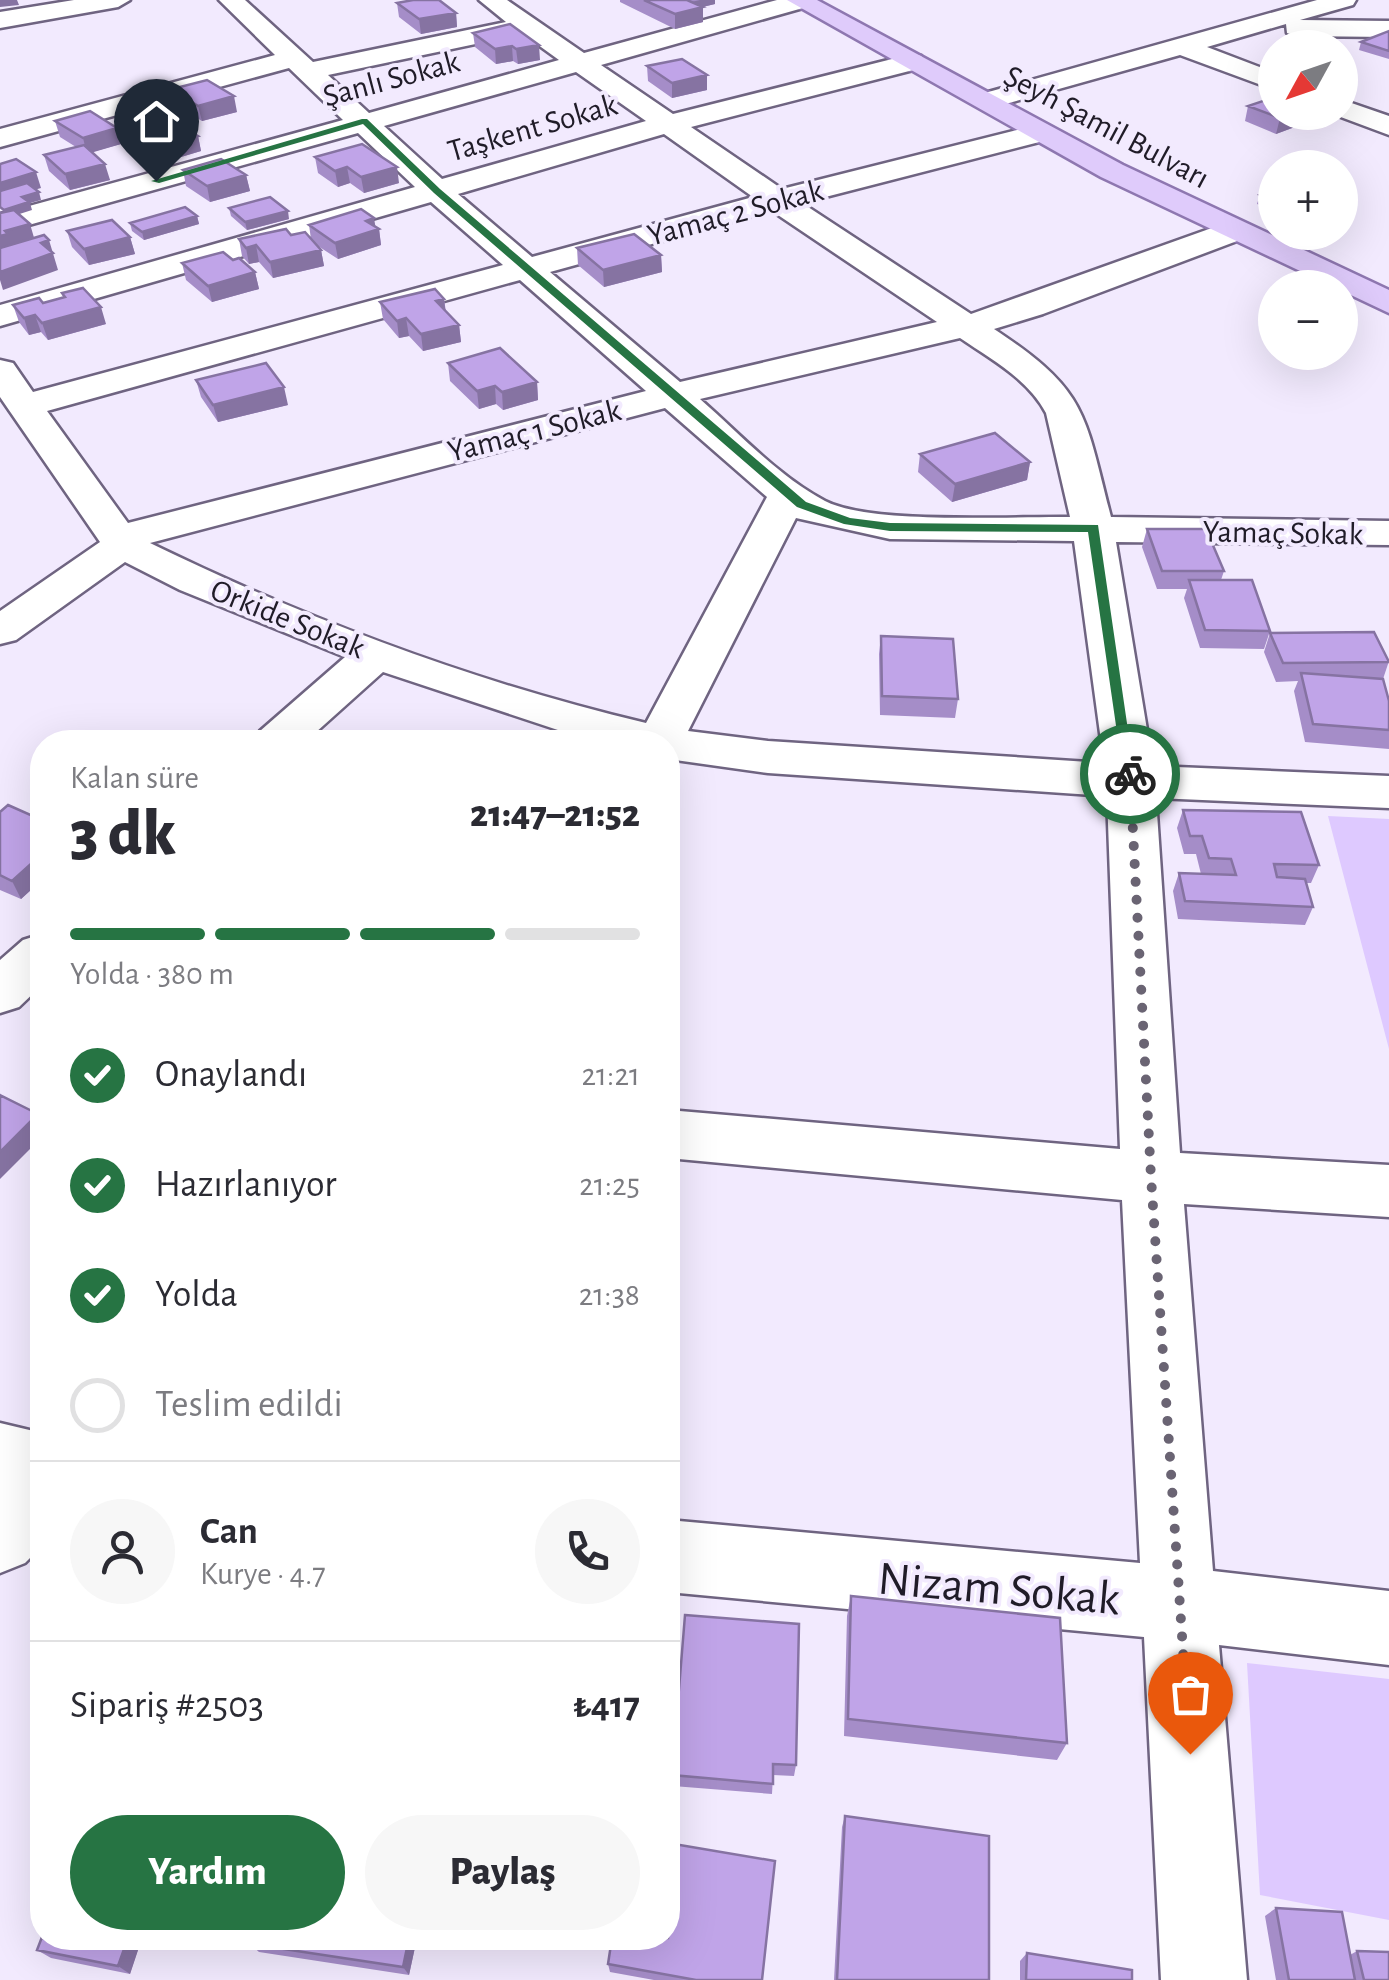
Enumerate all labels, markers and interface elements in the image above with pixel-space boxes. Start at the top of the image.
north arrow [1258,30,1358,130]
map controls [1258,30,1358,370]
street label: Şanlı Sokak [320,45,463,113]
street label: Şeyh Şamil Bulvarı [999,59,1214,194]
pin [114,79,199,182]
street label: Taşkent Sokak [444,88,621,167]
icon: home [129,94,184,149]
button: + [1258,150,1358,250]
street label: Yamaç 2 Sokak [644,174,827,252]
button: − [1258,270,1358,370]
street label: Yamaç 1 Sokak [444,394,624,468]
street label: Yamaç Sokak [1202,516,1364,550]
street label: Orkide Sokak [206,574,370,664]
courier [1080,724,1180,824]
icon: bike [1103,747,1158,802]
text: Kalan süre [70,762,199,794]
text: 21:47–21:52 [470,796,640,834]
text: 3 dk [70,802,176,867]
text: Yolda · 380 m [70,958,234,990]
icon: check [70,1048,125,1103]
text: Onaylandı [155,1056,307,1094]
text: 21:21 [582,1059,640,1091]
icon: check [70,1158,125,1213]
text: Hazırlanıyor [155,1166,337,1204]
text: 21:25 [579,1169,640,1201]
icon: check [70,1268,125,1323]
text: Yolda [155,1276,238,1314]
text: 21:38 [579,1279,640,1311]
text: Teslim edildi [155,1386,343,1424]
button: person [70,1499,175,1604]
button: phone [535,1499,640,1604]
text: Can [200,1513,258,1551]
street label: Nizam Sokak [876,1556,1122,1624]
text: Kurye · 4.7 [200,1558,326,1590]
pin [1148,1652,1233,1755]
icon: bag [1163,1667,1218,1722]
text: Sipariş #2503 [70,1687,264,1725]
text: ₺417 [573,1687,640,1725]
button: Yardım [70,1815,345,1930]
button: Paylaş [365,1815,640,1930]

